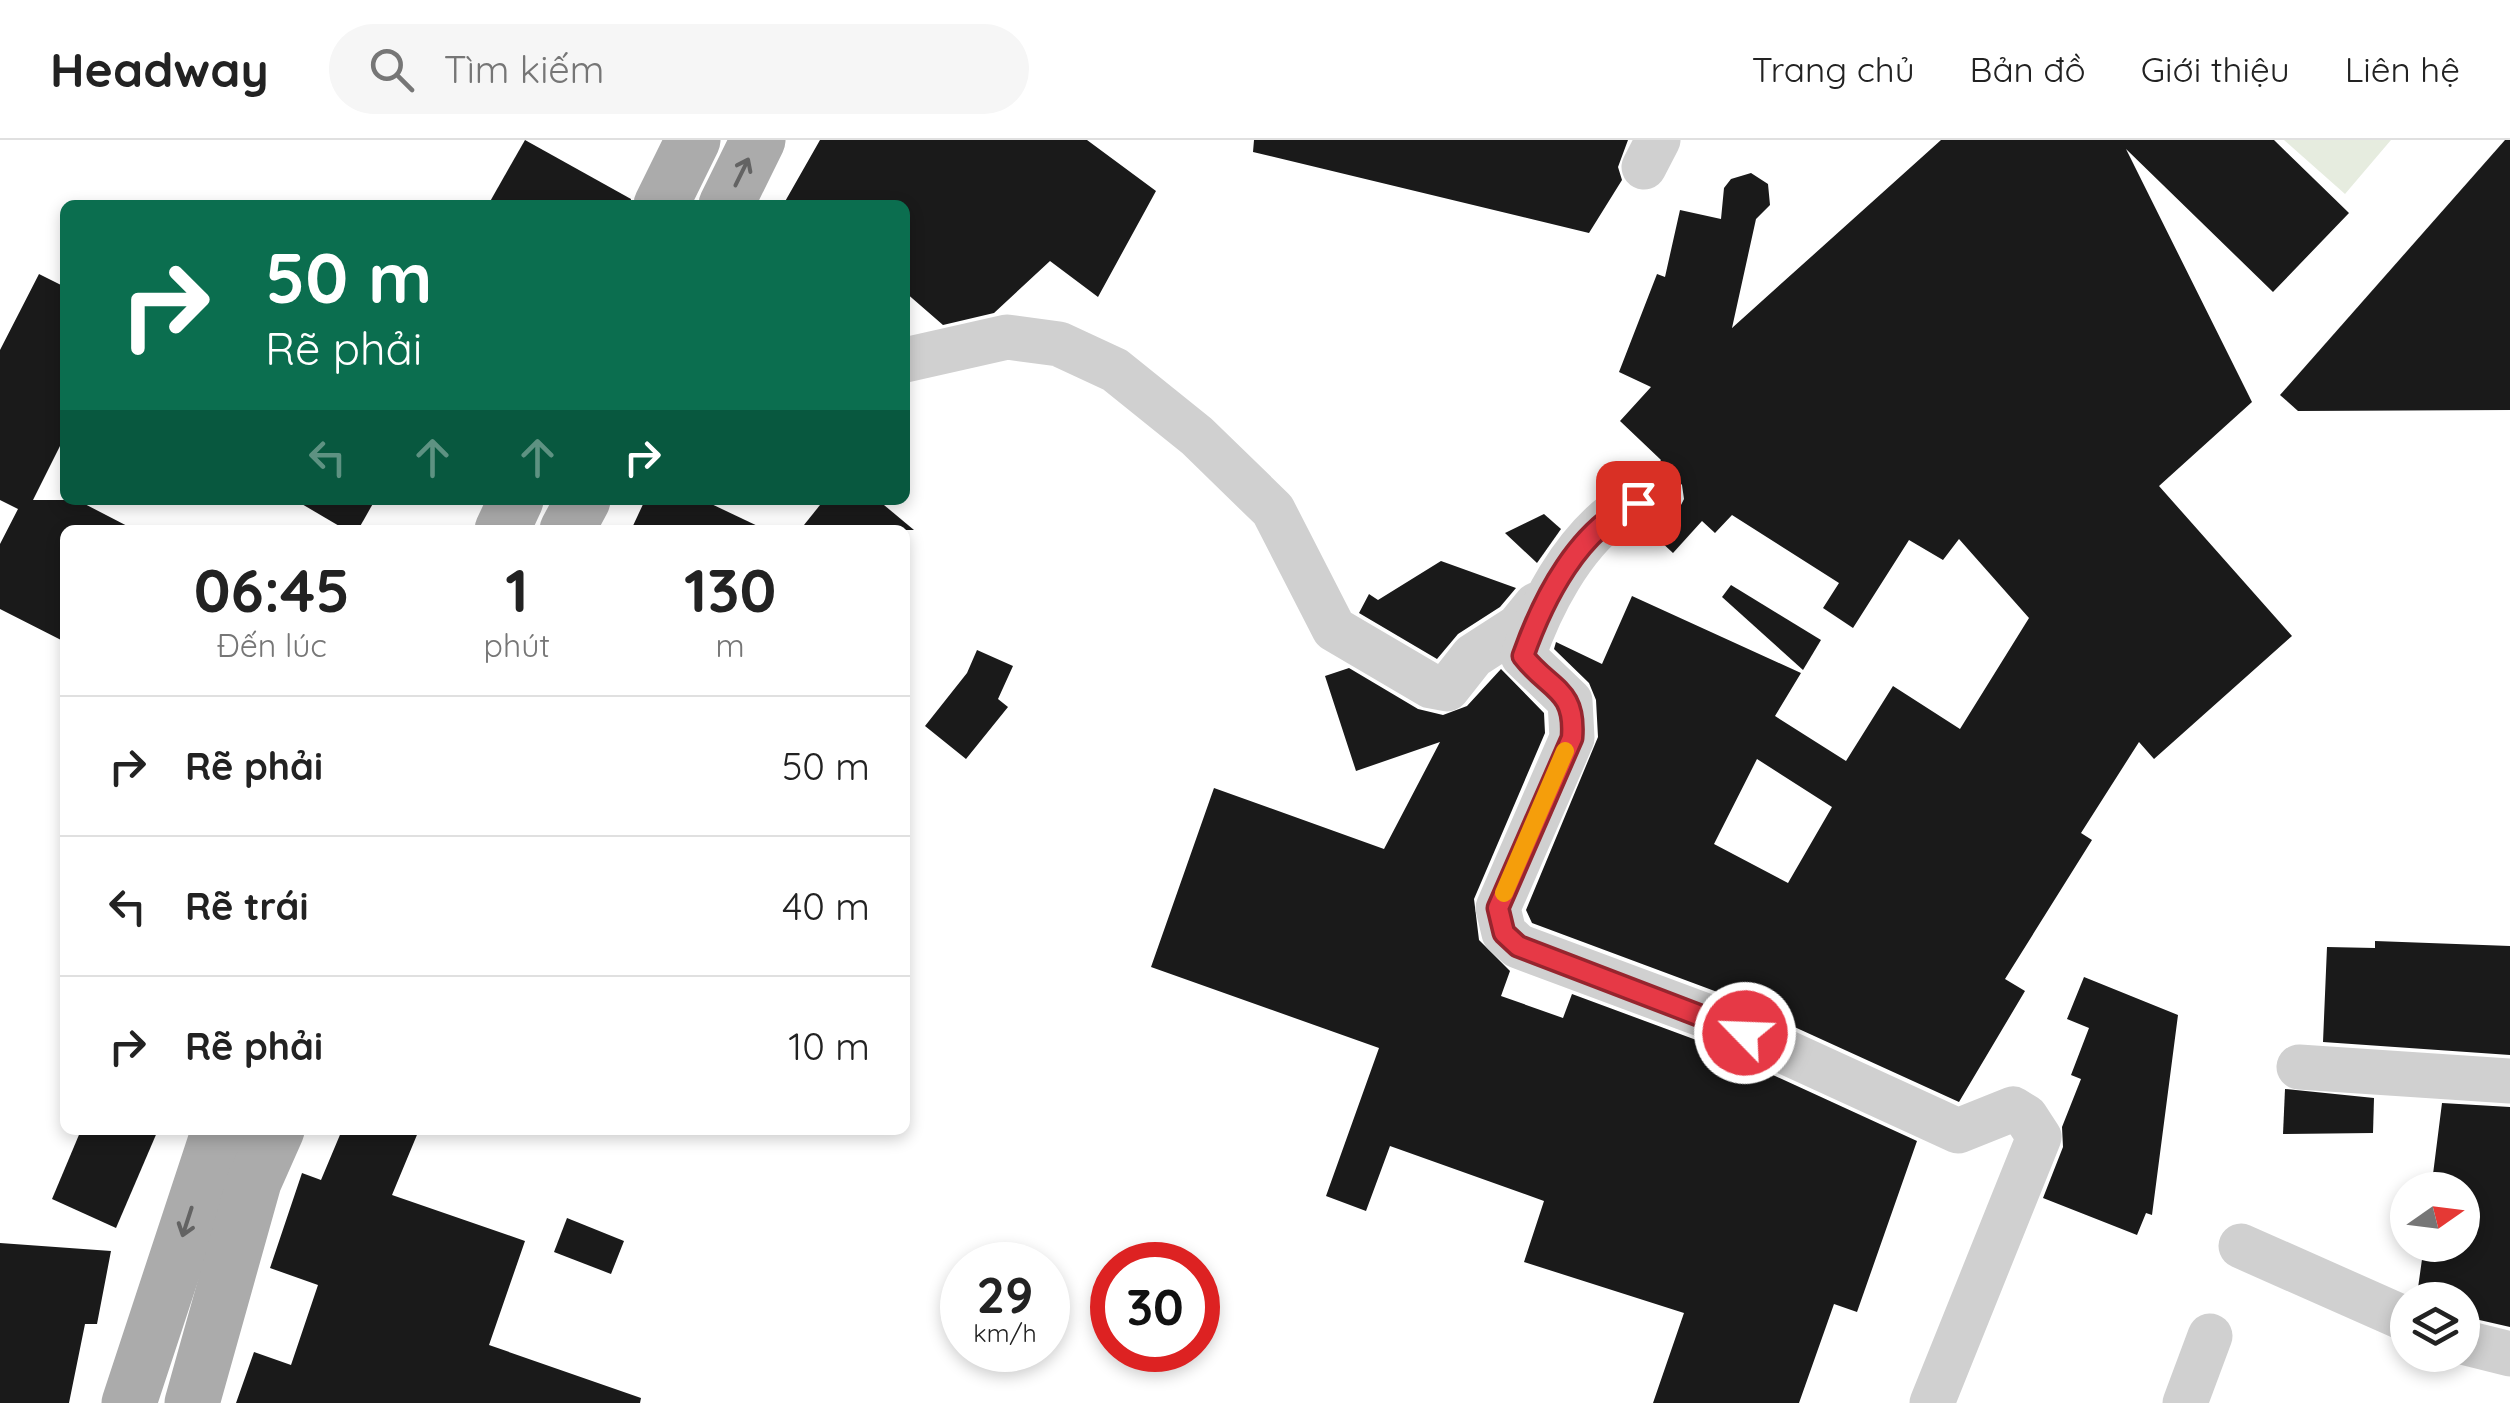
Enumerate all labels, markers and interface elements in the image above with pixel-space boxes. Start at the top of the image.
search box [329,24,1029,114]
text: Headway [50,39,269,99]
icon: search [364,42,419,97]
text: Tìm kiếm [444,45,604,93]
text: Trang chủ [1752,47,1915,91]
text: Bản đồ [1970,47,2086,91]
text: Giới thiệu [2141,47,2290,91]
text: Liên hệ [2345,47,2460,91]
one-way arrow [733,158,752,188]
text: 50 m [265,233,432,321]
icon: right [100,240,230,370]
text: Rẽ phải [265,320,422,376]
icon: left [300,430,355,485]
icon: ahead [405,430,460,485]
icon: ahead [510,430,565,485]
icon: right [615,430,670,485]
pin [1596,461,1681,546]
icon: arrive [1611,476,1666,531]
text: 06:45 [194,552,350,627]
text: 1 [505,552,529,627]
text: 130 [684,552,776,627]
text: Đến lúc [217,625,327,665]
text: phút [484,625,550,665]
text: m [716,625,745,665]
icon: right [100,739,155,794]
text: Rẽ phải [185,742,323,790]
text: 50 m [782,742,870,790]
icon: left [100,879,155,934]
text: Rẽ trái [185,882,308,930]
text: 40 m [782,882,870,930]
position arrow [1693,981,1797,1085]
icon: right [100,1019,155,1074]
text: Rẽ phải [185,1022,323,1070]
text: 10 m [788,1022,870,1070]
north arrow [2390,1172,2480,1262]
map controls [2390,1172,2480,1372]
one-way arrow [176,1205,194,1237]
speed limit sign: 30 [1090,1242,1220,1372]
text: 29 [977,1263,1033,1326]
button: layers [2390,1282,2480,1372]
text: km/h [973,1317,1037,1348]

